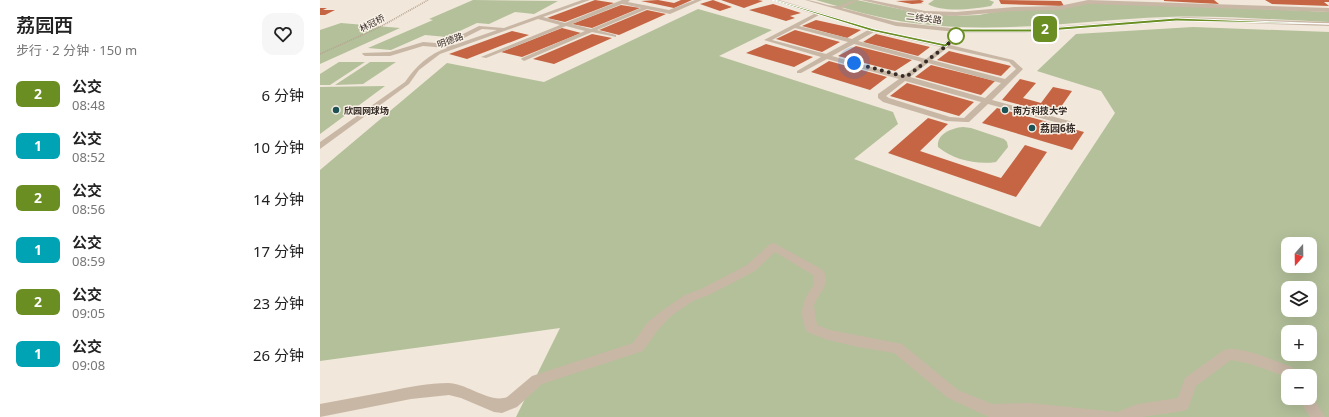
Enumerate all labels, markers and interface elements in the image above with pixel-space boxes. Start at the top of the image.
street label: 二线关路 [905,9,943,27]
street label: 林冠桥 [357,11,388,35]
text: 荔园西 [16,12,73,38]
button: heart [262,13,304,55]
line badge: 2 [1032,16,1058,42]
text: 2 [1041,19,1049,38]
unlabelled marker [947,27,965,45]
street label: 明德路 [435,29,465,51]
text: 步行 · 2 分钟 · 150 m [16,41,137,59]
your location [844,53,864,73]
text: 公交 [72,76,102,96]
text: 2 [34,84,42,103]
text: 6 分钟 [262,85,304,105]
text: 08:48 [72,96,105,114]
place label: 欣园网球场 [344,104,389,117]
place label: 南方科技大学 [1013,104,1067,117]
marker: 欣园网球场 [331,105,341,115]
marker: 南方科技大学 [1000,105,1010,115]
place label: 荔园6栋 [1040,121,1076,135]
marker: 荔园6栋 [1027,123,1037,133]
text: 公交 [72,128,102,148]
text: 1 [34,136,42,155]
text: 10 分钟 [253,137,304,157]
text: 08:52 [72,148,105,166]
text: 公交 [72,180,102,200]
text: 2 [34,188,42,207]
text: 14 分钟 [253,189,304,209]
text: 08:56 [72,200,105,218]
text: 公交 [72,232,102,252]
north arrow [1281,237,1317,273]
map controls [1281,237,1317,405]
text: 1 [34,240,42,259]
text: 17 分钟 [253,241,304,261]
text: 08:59 [72,252,105,270]
button: layers [1281,281,1317,317]
text: 公交 [72,284,102,304]
text: 2 [34,292,42,311]
text: 23 分钟 [253,293,304,313]
text: 09:05 [72,304,105,322]
button: + [1281,325,1317,361]
text: 公交 [72,336,102,356]
text: 1 [34,344,42,363]
text: 26 分钟 [253,345,304,365]
text: 09:08 [72,356,105,374]
button: − [1281,369,1317,405]

